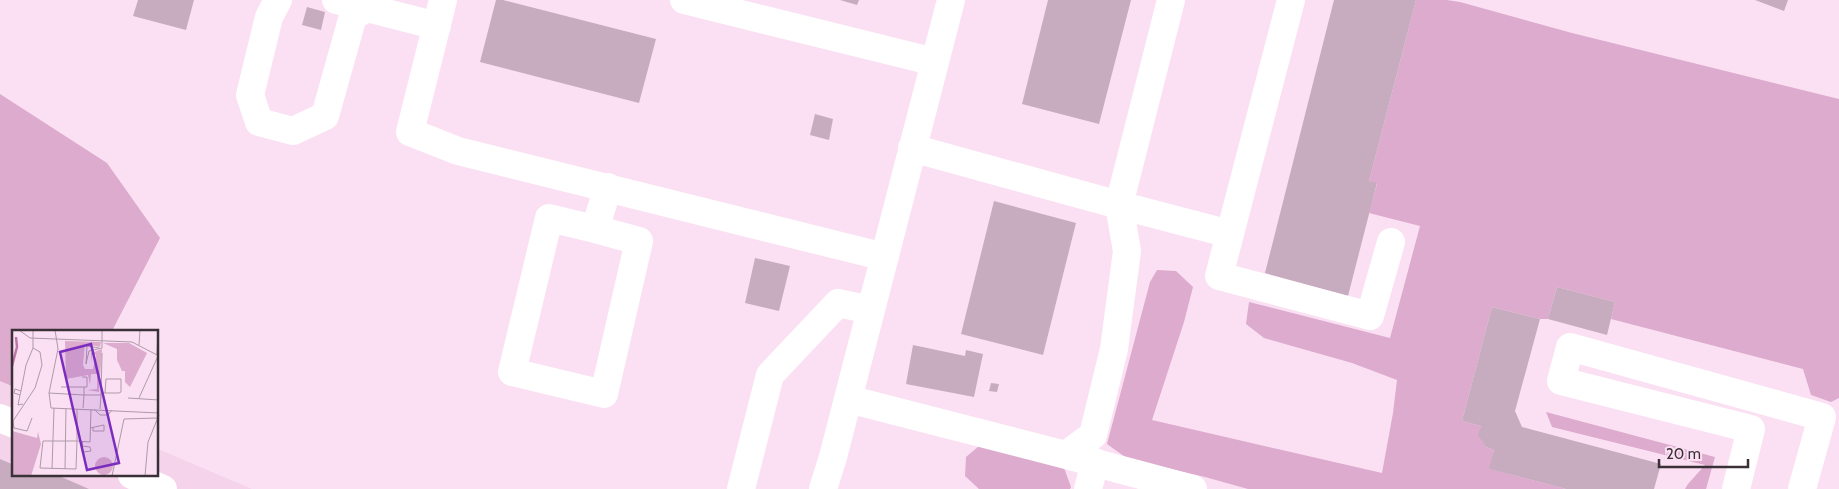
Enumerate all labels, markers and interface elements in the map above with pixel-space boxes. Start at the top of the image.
inset map [12,330,159,476]
scale bar [1659,436,1748,468]
text: 20 m [1666,445,1701,463]

